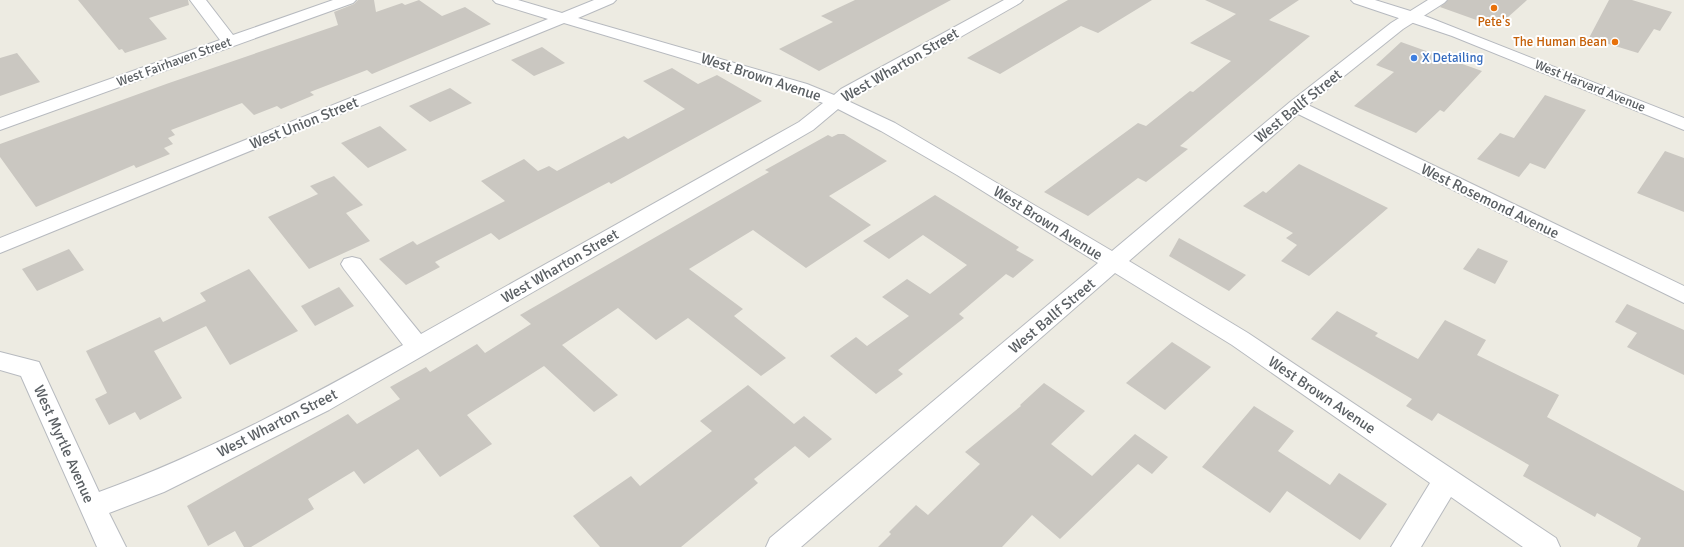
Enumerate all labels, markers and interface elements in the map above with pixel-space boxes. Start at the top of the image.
marker: Pete's [1489,3,1499,13]
place label: Pete's [1478,14,1511,30]
street label: West Wharton Street [838,24,962,106]
street label: West Fairhaven Street [114,34,234,90]
place label: The Human Bean [1513,34,1607,50]
marker: The Human Bean [1610,37,1620,47]
street label: West Brown Avenue [698,49,824,105]
place label: X Detailing [1422,50,1483,66]
marker: X Detailing [1409,53,1419,63]
street label: West Harvard Avenue [1532,56,1648,116]
street label: West Ballf Street [1251,65,1345,147]
street label: West Union Street [247,93,361,153]
street label: West Rosemond Avenue [1418,160,1562,242]
street label: West Brown Avenue [990,182,1106,264]
street label: West Wharton Street [498,225,622,307]
street label: West Ballf Street [1005,275,1099,357]
street label: West Brown Avenue [1265,352,1379,438]
street label: West Myrtle Avenue [30,382,98,506]
street label: West Wharton Street [214,385,340,461]

